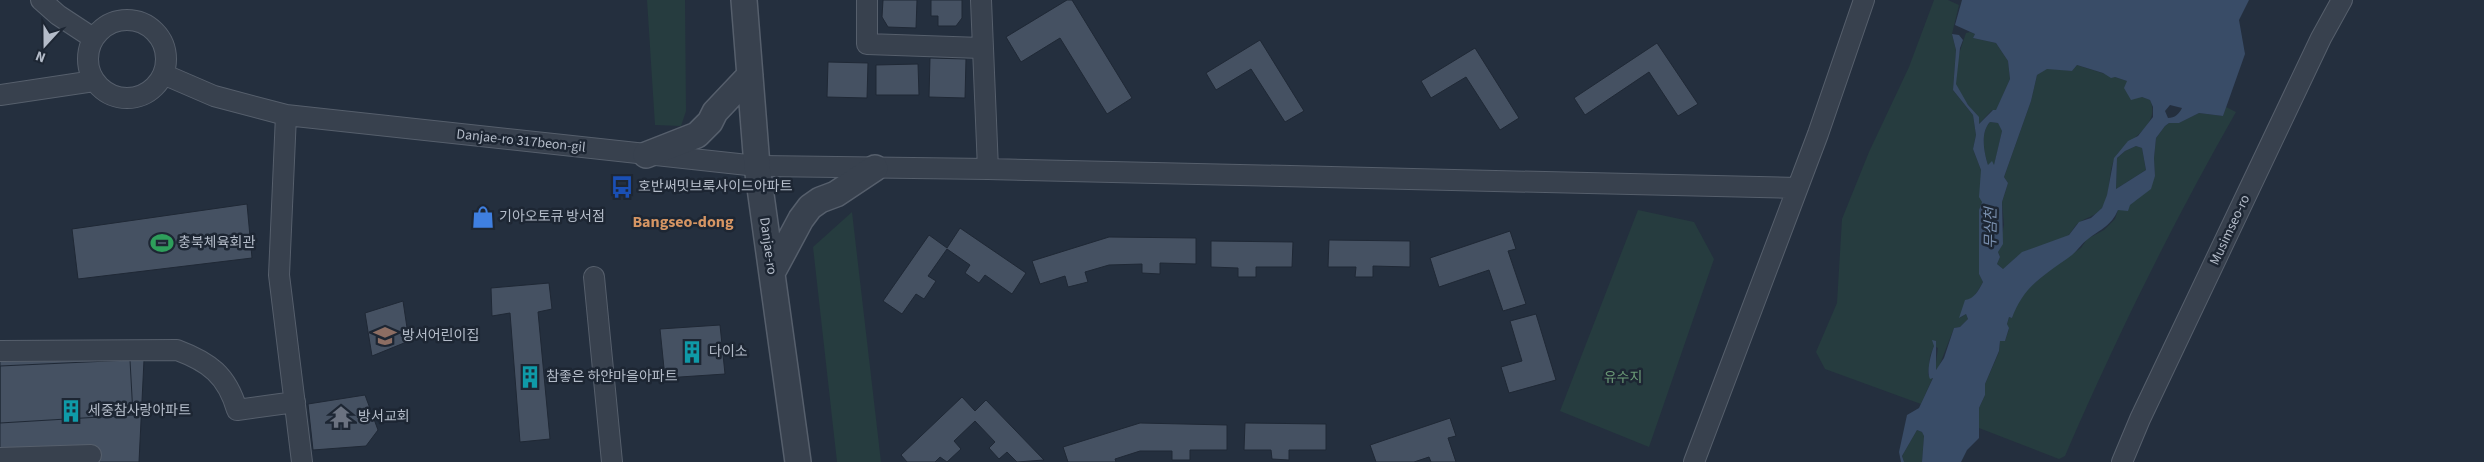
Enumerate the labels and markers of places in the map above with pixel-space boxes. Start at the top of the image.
bus stop icon: 호반써밋브룩사이드아파트 [609,174,635,200]
place label: 호반써밋브룩사이드아파트 [638,177,793,197]
shop icon: 기아오토큐 방서점 [470,204,496,230]
place label: 기아오토큐 방서점 [499,207,605,227]
sports icon: 충북체육회관 [149,230,175,256]
place label: 충북체육회관 [178,233,255,253]
school or university icon: 방서어린이집 [372,323,398,349]
place label: 방서어린이집 [402,326,479,346]
building icon: 다이소 [679,339,705,365]
place label: 다이소 [709,342,748,362]
building icon: 참좋은 하얀마을아파트 [517,364,543,390]
place label: 참좋은 하얀마을아파트 [546,367,678,387]
building icon: 세중참사랑아파트 [58,398,84,424]
place label: 세중참사랑아파트 [88,401,191,421]
temple icon: 방서교회 [328,404,354,430]
place label: 방서교회 [358,407,410,427]

